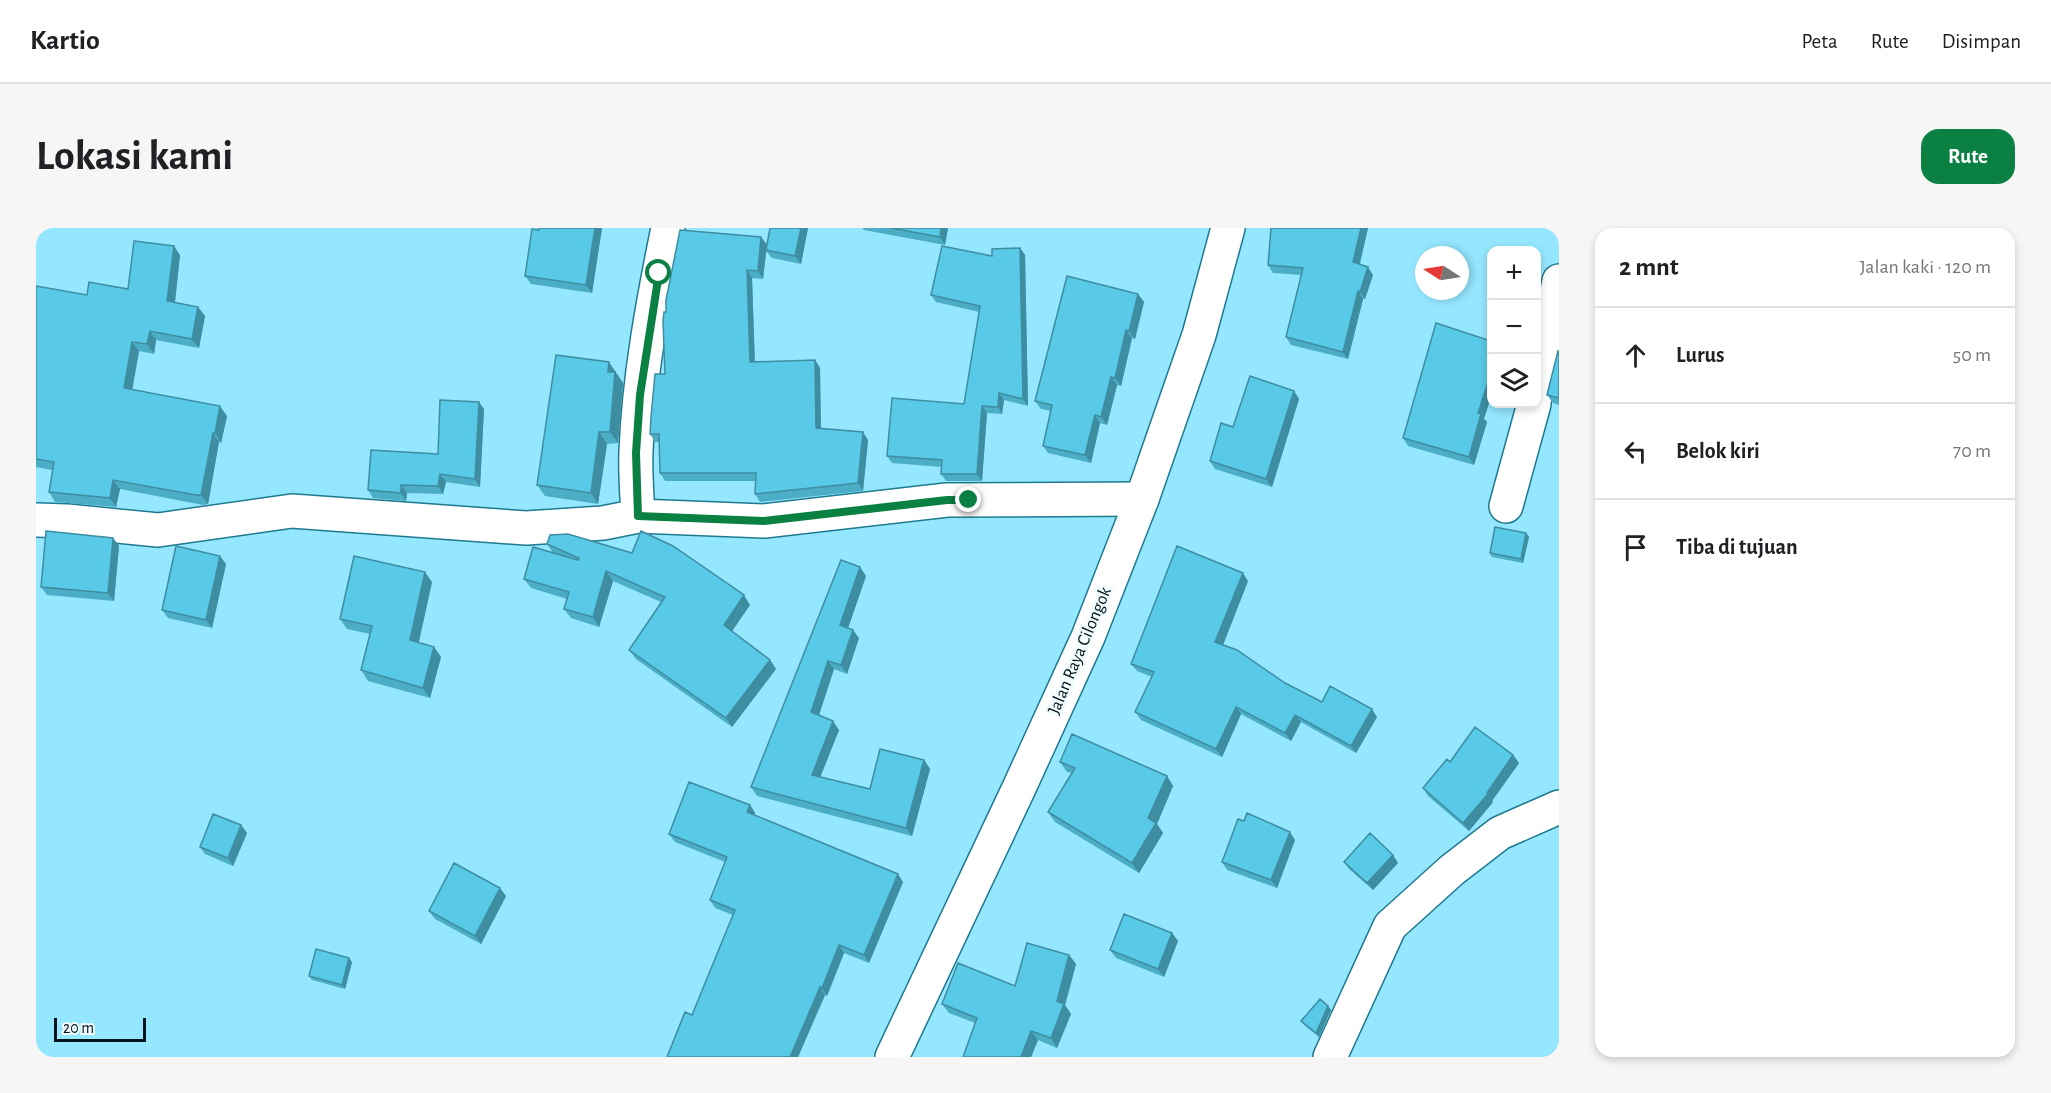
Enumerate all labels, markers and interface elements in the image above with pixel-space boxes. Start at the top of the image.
text: Kartio [30,27,100,55]
text: Peta [1802,31,1838,52]
text: Rute [1871,31,1909,52]
text: Disimpan [1942,31,2021,52]
button: Rute [1921,129,2015,184]
text: Lokasi kami [36,135,233,177]
north arrow [1415,246,1469,300]
map controls [1487,246,1541,408]
button: + [1487,246,1541,300]
text: 2 mnt [1619,254,1679,280]
text: Jalan kaki · 120 m [1859,257,1991,277]
route start [645,259,671,285]
button: − [1487,300,1541,354]
icon: ahead [1619,339,1652,372]
text: Lurus [1676,344,1725,366]
text: 50 m [1953,345,1991,365]
button: layers [1487,354,1541,408]
icon: left [1619,435,1652,468]
text: Belok kiri [1676,440,1760,462]
text: 70 m [1953,441,1991,461]
route end [955,486,981,512]
icon: arrive [1619,531,1652,564]
text: Tiba di tujuan [1676,536,1798,558]
street label: Jalan Raya Cilongok [1045,584,1115,717]
scale bar [54,1015,146,1042]
text: 20 m [63,1020,94,1036]

